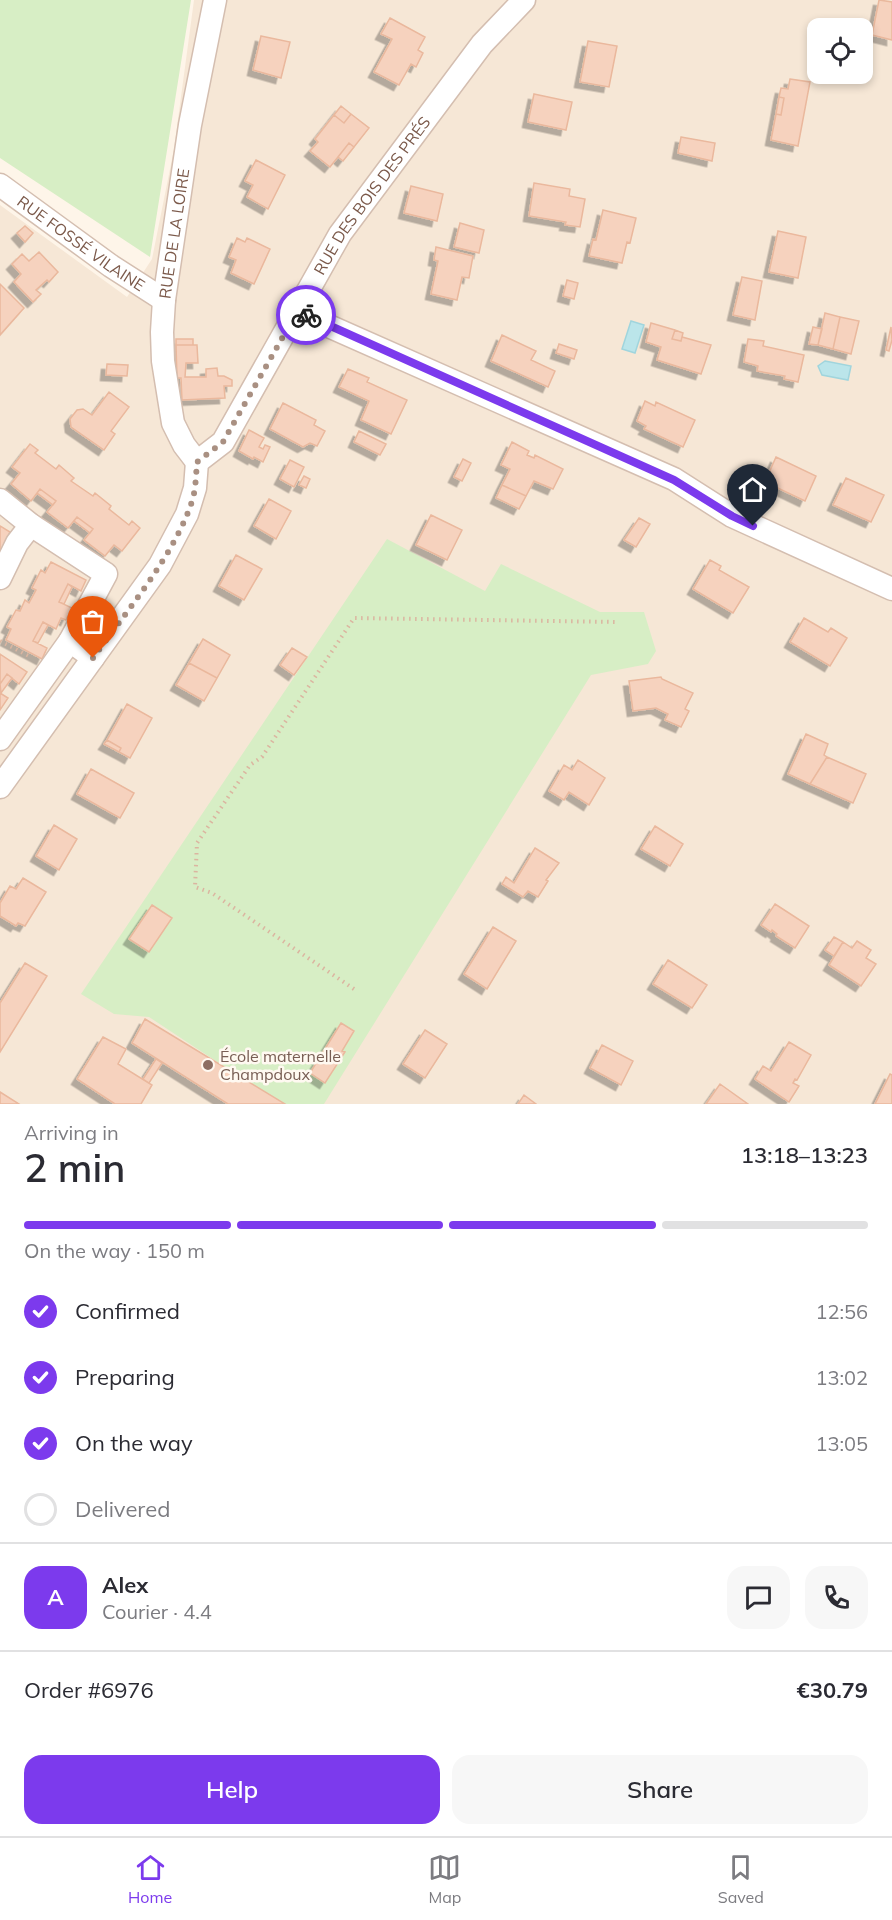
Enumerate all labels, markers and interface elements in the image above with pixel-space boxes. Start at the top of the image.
map controls [807,18,873,84]
button: locate [807,18,873,84]
street label: RUE DES BOIS DES PRÉS [309,112,434,278]
street label: RUE DE LA LOIRE [154,167,193,300]
street label: RUE FOSSÉ VILAINE [13,191,149,295]
courier [276,285,336,345]
icon: bike [290,299,323,332]
pin [727,464,778,526]
icon: home [736,473,769,506]
pin [67,596,118,658]
icon: bag [76,605,109,638]
place label: École maternelle Champdoux [220,1046,341,1084]
marker: École maternelle Champdoux [201,1058,215,1072]
text: Arriving in [24,1120,119,1145]
text: 13:18–13:23 [741,1141,868,1169]
text: 2 min [24,1143,125,1192]
text: On the way · 150 m [24,1238,205,1263]
icon: check [24,1295,57,1328]
text: Confirmed [75,1297,180,1325]
text: 12:56 [815,1299,868,1324]
icon: check [24,1361,57,1394]
text: Preparing [75,1363,175,1391]
text: 13:02 [815,1365,868,1390]
icon: check [24,1427,57,1460]
text: On the way [75,1429,193,1457]
text: 13:05 [815,1431,868,1456]
text: Delivered [75,1495,170,1523]
button: chat [727,1566,790,1629]
button: phone [805,1566,868,1629]
text: Alex [102,1571,148,1599]
text: A [47,1583,64,1611]
text: Courier · 4.4 [102,1599,212,1624]
text: Order #6976 [24,1676,154,1704]
text: €30.79 [797,1676,868,1704]
button: Help [24,1755,440,1824]
button: Share [452,1755,868,1824]
tab: Home [128,1851,172,1907]
tab: Map [428,1851,461,1907]
tab: Saved [718,1851,764,1907]

